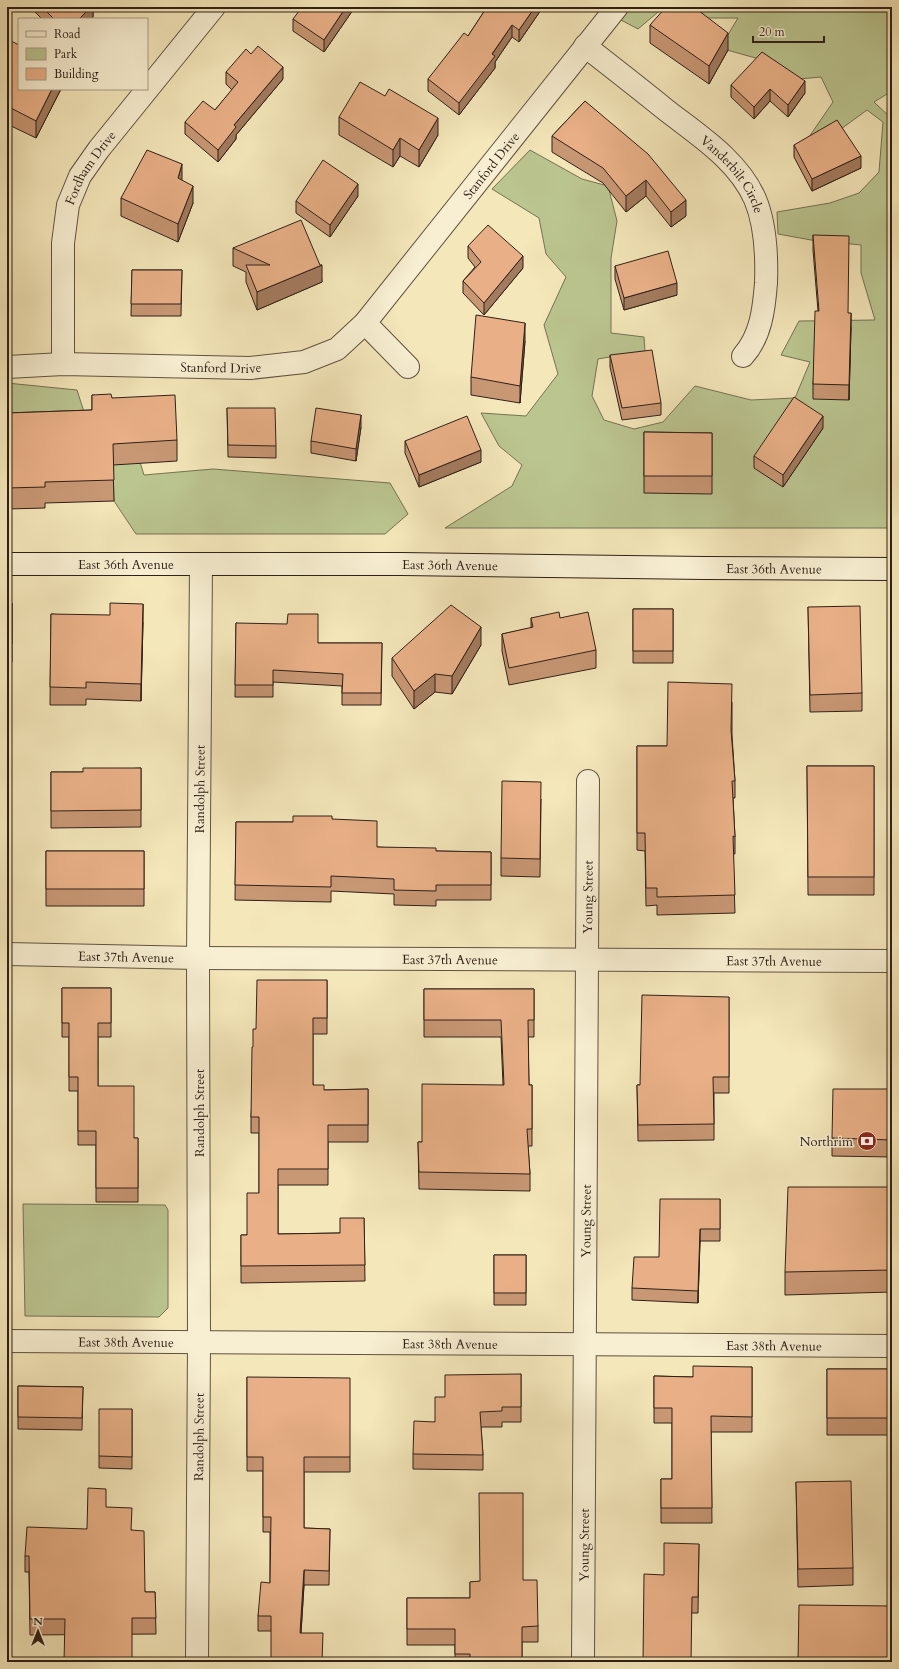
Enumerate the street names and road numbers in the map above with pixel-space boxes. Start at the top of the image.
street label: Fordham Drive [61,127,120,208]
street label: Stanford Drive [459,128,524,203]
street label: Vanderbilt Circle [696,132,767,215]
street label: Stanford Drive [180,359,263,378]
street label: East 36th Avenue [78,556,174,574]
street label: East 36th Avenue [402,556,498,575]
street label: East 36th Avenue [726,560,822,579]
street label: Randolph Street [191,745,210,833]
street label: Young Street [579,860,598,934]
street label: East 37th Avenue [78,947,174,967]
street label: East 37th Avenue [402,951,498,969]
street label: East 37th Avenue [726,952,822,971]
street label: Randolph Street [191,1069,209,1157]
street label: Young Street [577,1184,596,1258]
street label: East 38th Avenue [78,1333,174,1352]
street label: East 38th Avenue [402,1335,498,1354]
street label: East 38th Avenue [726,1337,822,1356]
street label: Randolph Street [190,1393,209,1481]
street label: Young Street [575,1508,594,1582]

